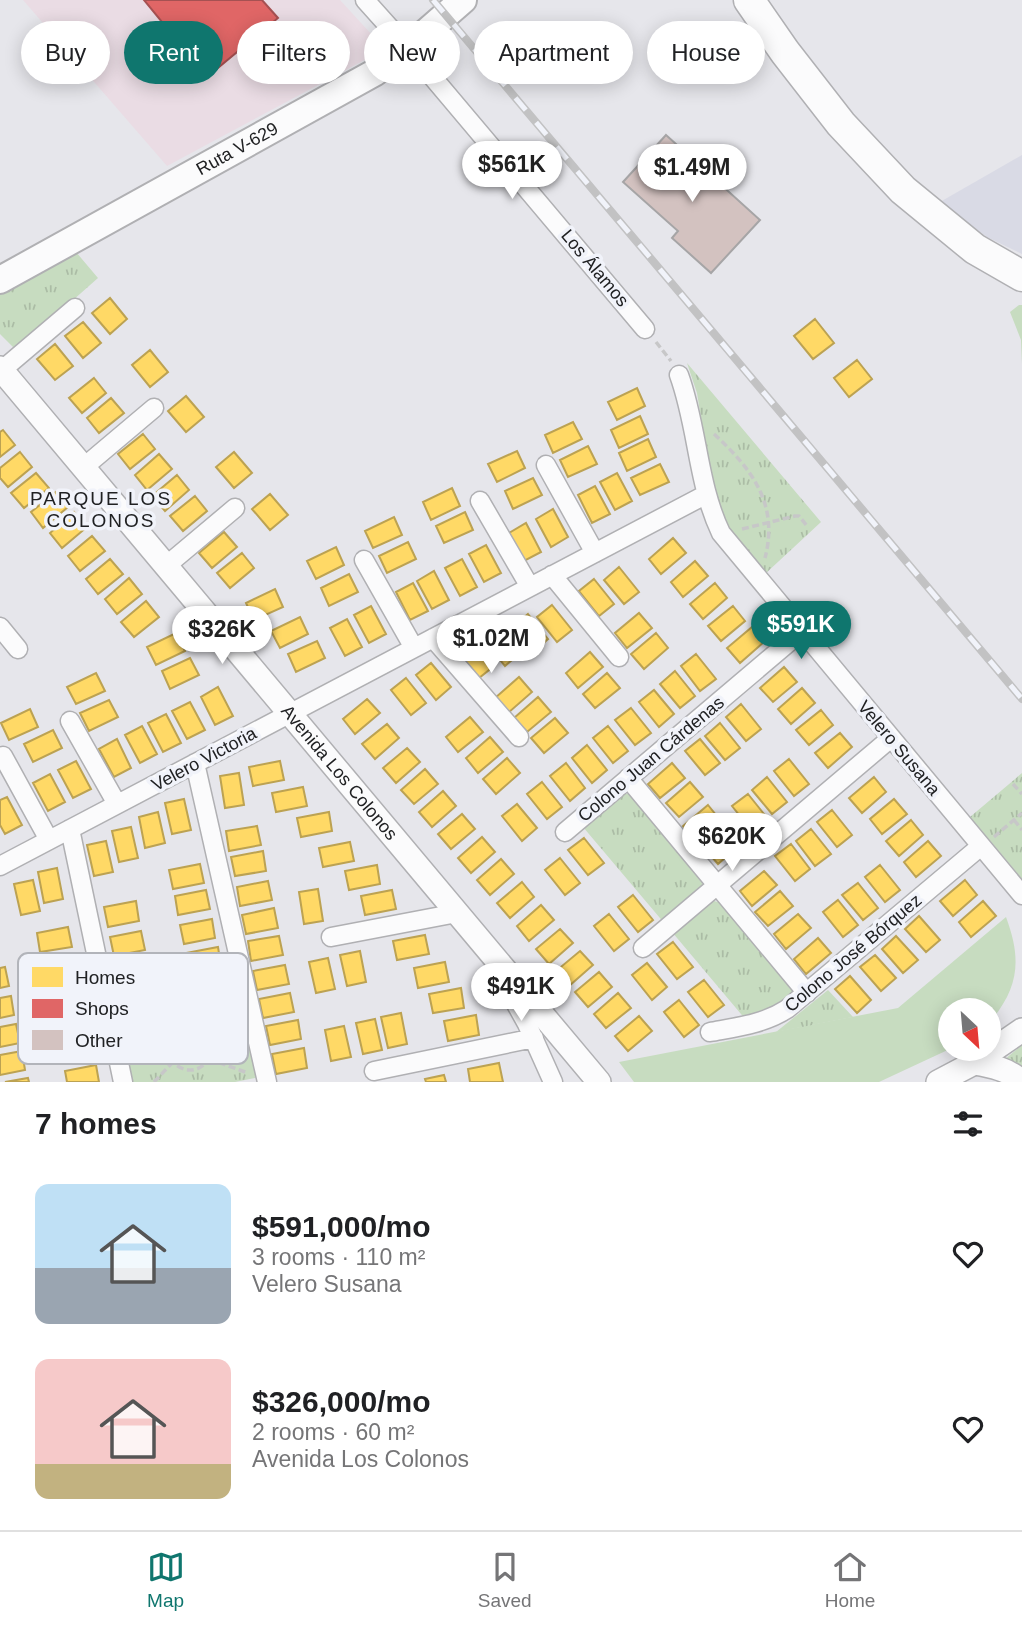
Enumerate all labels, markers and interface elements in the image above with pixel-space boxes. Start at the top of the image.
chip: Buy [21,21,110,84]
chip: Rent [124,21,223,84]
chip: Filters [237,21,350,84]
chip: New [364,21,460,84]
chip: Apartment [474,21,633,84]
chip: House [647,21,765,84]
street label: Ruta V-629 [193,118,281,179]
pin: $561K [463,142,561,201]
pin: $1.49M [635,144,749,204]
text: $561K [478,151,546,177]
text: $1.49M [654,154,730,180]
street label: Los Álamos [557,226,633,310]
district label: PARQUE LOS COLONOS [30,488,172,531]
pin: $591K [752,602,850,661]
pin: $326K [173,606,271,666]
text: $591K [767,611,835,637]
text: $326K [188,616,256,642]
pin: $1.02M [434,616,548,675]
text: $1.02M [453,625,529,651]
street label: Colono Juan Cárdenas [574,692,728,826]
street label: Velero Susana [854,697,945,800]
street label: Avenida Los Colonos [277,701,402,844]
street label: Velero Victoria [148,723,261,795]
pin: $620K [683,814,781,873]
text: $620K [698,823,766,849]
street label: Colono José Bórquez [781,890,925,1016]
legend [18,953,248,1064]
pin: $491K [472,964,570,1023]
text: Homes [75,967,135,988]
text: $491K [487,973,555,999]
text: Shops [75,998,129,1019]
north arrow [938,998,1001,1060]
map controls [938,998,1001,1061]
text: Other [75,1030,123,1051]
icon: filters [949,1105,987,1143]
text: 7 homes [35,1107,157,1140]
text: $591,000/mo [252,1210,430,1243]
icon: home [91,1212,175,1296]
icon: heart [949,1235,987,1273]
text: 3 rooms · 110 m² [252,1244,425,1270]
text: Velero Susana [252,1271,402,1297]
text: $326,000/mo [252,1385,430,1418]
icon: home [91,1387,175,1471]
icon: heart [949,1410,987,1448]
text: 2 rooms · 60 m² [252,1419,414,1445]
text: Avenida Los Colonos [252,1446,469,1472]
tab: Map [147,1548,185,1612]
tab: Saved [478,1548,532,1612]
tab: Home [825,1548,875,1612]

